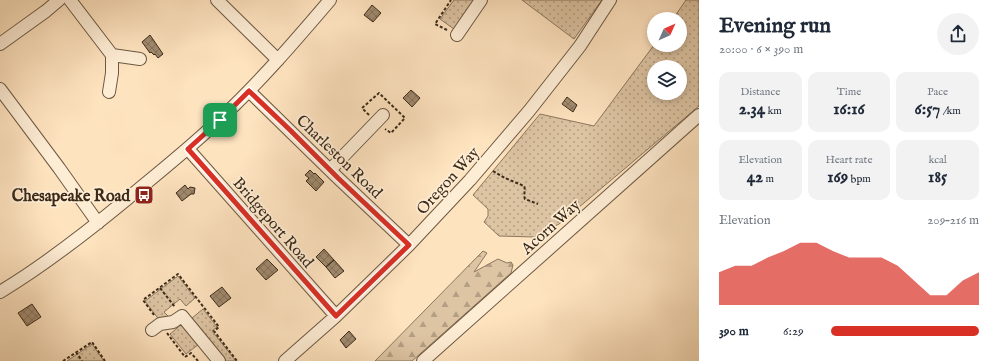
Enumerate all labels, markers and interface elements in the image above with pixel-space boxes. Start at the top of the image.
north arrow [647,12,687,52]
map controls [647,12,687,100]
text: Evening run [719,12,831,40]
button: share [937,13,979,55]
text: 20:00 · 6 × 390 m [719,41,803,58]
button: layers [647,60,687,100]
text: Distance [740,85,780,99]
text: Time [837,85,861,99]
text: Pace [927,85,948,99]
text: 2.34 [739,99,765,120]
text: 16:16 [833,99,865,120]
text: 6:57 [915,99,940,120]
pin [203,103,237,137]
text: km [765,104,782,118]
text: /km [940,104,961,118]
icon: arrive [209,109,231,131]
street label: Charleston Road [291,111,386,204]
street label: Oregon Way [413,143,484,219]
text: Elevation [739,153,782,167]
text: Heart rate [826,153,872,167]
text: kcal [928,153,947,167]
text: 42 [747,167,763,188]
text: 169 [827,167,848,188]
text: 185 [928,167,947,188]
text: m [763,172,774,186]
text: bpm [848,172,871,186]
street label: Bridgeport Road [228,174,318,273]
bus stop icon: Chesapeake Road [133,184,155,206]
place label: Chesapeake Road [12,187,130,207]
street label: Acorn Way [517,196,585,260]
text: Elevation [719,212,771,229]
text: 209–216 m [927,212,979,229]
text: 390 m [719,323,749,340]
text: 6:29 [783,323,804,340]

